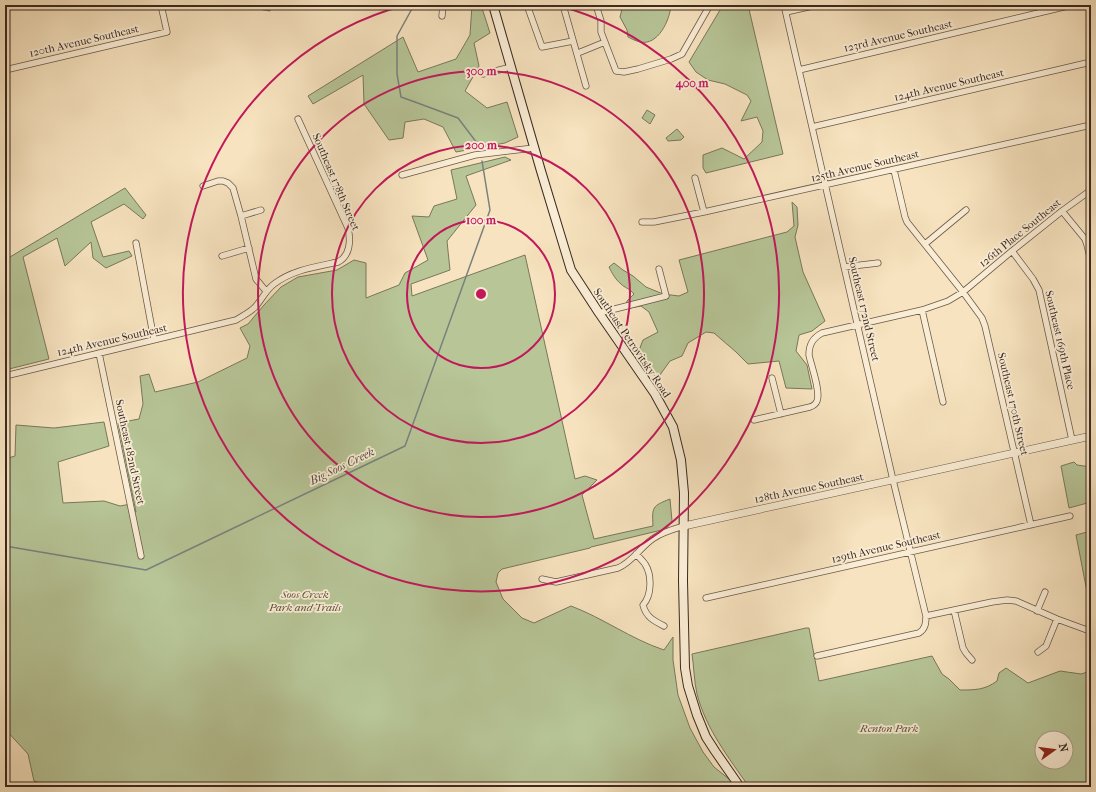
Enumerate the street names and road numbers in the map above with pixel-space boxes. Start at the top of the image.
street label: 123rd Avenue Southeast [843,17,953,55]
street label: 120th Avenue Southeast [28,22,140,60]
street label: 124th Avenue Southeast [893,66,1005,104]
street label: Southeast 178th Street [310,131,362,233]
street label: 125th Avenue Southeast [810,147,920,185]
street label: 126th Place Southeast [977,196,1064,270]
street label: Southeast 172nd Street [846,255,882,363]
street label: Southeast Petrovitsky Road [591,286,674,401]
street label: Southeast 169th Place [1042,289,1078,391]
street label: 124th Avenue Southeast [56,321,168,359]
street label: Southeast 170th Street [995,351,1031,457]
street label: Southeast 182nd Street [113,398,148,506]
street label: 128th Avenue Southeast [753,470,865,506]
street label: 129th Avenue Southeast [830,528,942,566]

